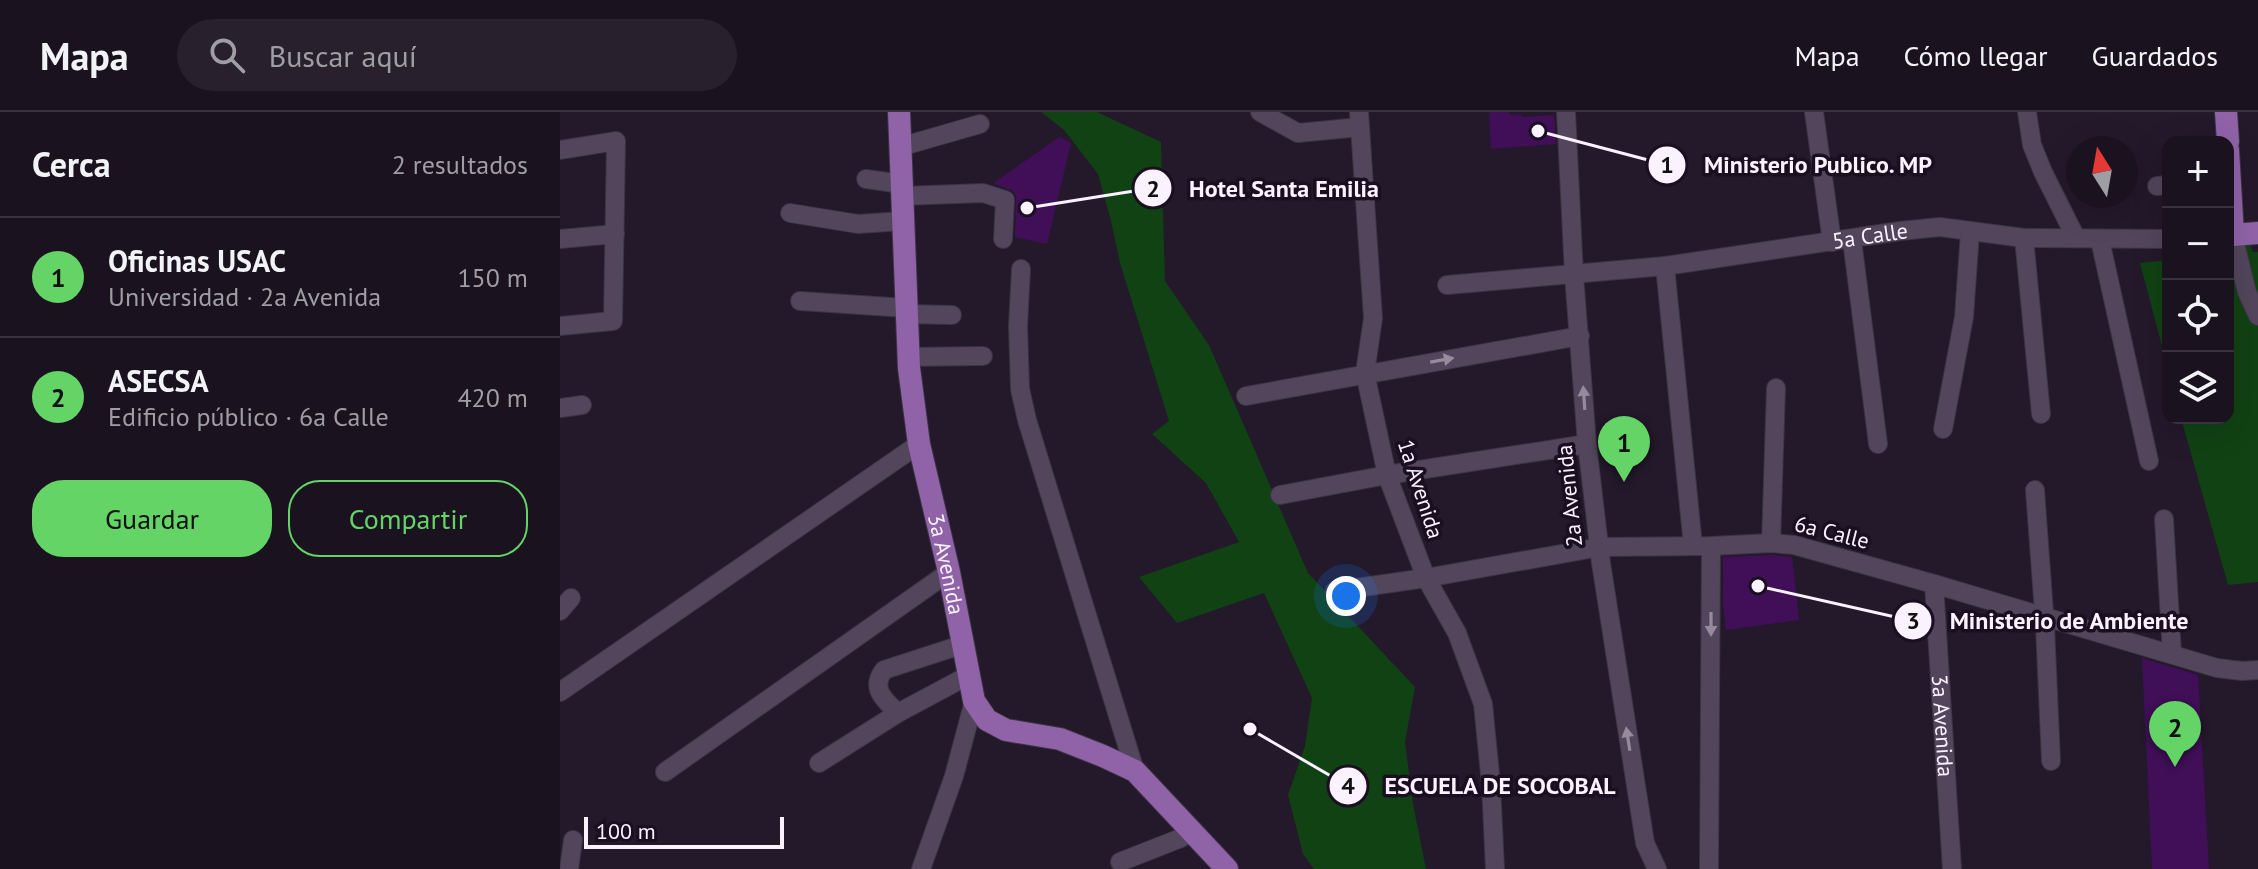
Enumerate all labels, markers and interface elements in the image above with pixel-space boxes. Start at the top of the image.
search box [177,19,737,91]
text: Mapa [40,31,129,80]
icon: search [205,33,249,77]
text: Buscar aquí [269,36,417,75]
text: Mapa [1795,37,1860,74]
text: Cómo llegar [1904,37,2048,74]
text: Guardados [2092,37,2218,74]
north arrow [2066,136,2138,208]
map controls [2162,136,2234,424]
button: + [2162,136,2234,208]
callout: Ministerio Publico. MP [1647,141,1948,189]
text: Cerca [32,142,111,186]
text: 2 resultados [392,148,528,181]
text: 1 [1660,149,1674,180]
text: Ministerio Publico. MP [1704,149,1932,180]
callout: Hotel Santa Emilia [1133,164,1395,212]
text: 2 [1146,173,1160,204]
text: Hotel Santa Emilia [1189,173,1379,204]
button: − [2162,208,2234,280]
street label: 5a Calle [1830,216,1909,255]
text: Oficinas USAC [108,241,286,280]
text: 1 [51,261,65,294]
text: 150 m [457,261,528,294]
text: Universidad · 2a Avenida [108,280,381,313]
button: locate [2162,280,2234,352]
button: layers [2162,352,2234,424]
one-way arrow [1430,353,1455,365]
text: ASECSA [108,361,209,400]
text: 2 [51,381,65,414]
text: 420 m [457,381,528,414]
one-way arrow [1577,385,1590,410]
text: Edificio público · 6a Calle [108,400,389,433]
pin: 1 [1598,416,1650,482]
street label: 1a Avenida [1392,436,1450,542]
street label: 2a Avenida [1550,444,1588,548]
button: Guardar [32,480,272,557]
button: Compartir [288,480,528,557]
street label: 6a Calle [1792,509,1872,555]
street label: 3a Avenida [922,511,971,617]
your location [1326,576,1366,616]
callout: Ministerio de Ambiente [1893,597,2205,645]
text: 3 [1906,605,1920,636]
text: Ministerio de Ambiente [1950,605,2188,636]
one-way arrow [1705,612,1717,637]
street label: 3a Avenida [1926,674,1960,778]
pin: 2 [2149,701,2201,767]
one-way arrow [1621,726,1634,751]
callout: ESCUELA DE SOCOBAL [1328,762,1632,810]
text: 4 [1341,770,1355,801]
text: ESCUELA DE SOCOBAL [1384,770,1616,801]
scale bar [584,813,784,849]
text: 100 m [596,817,656,845]

